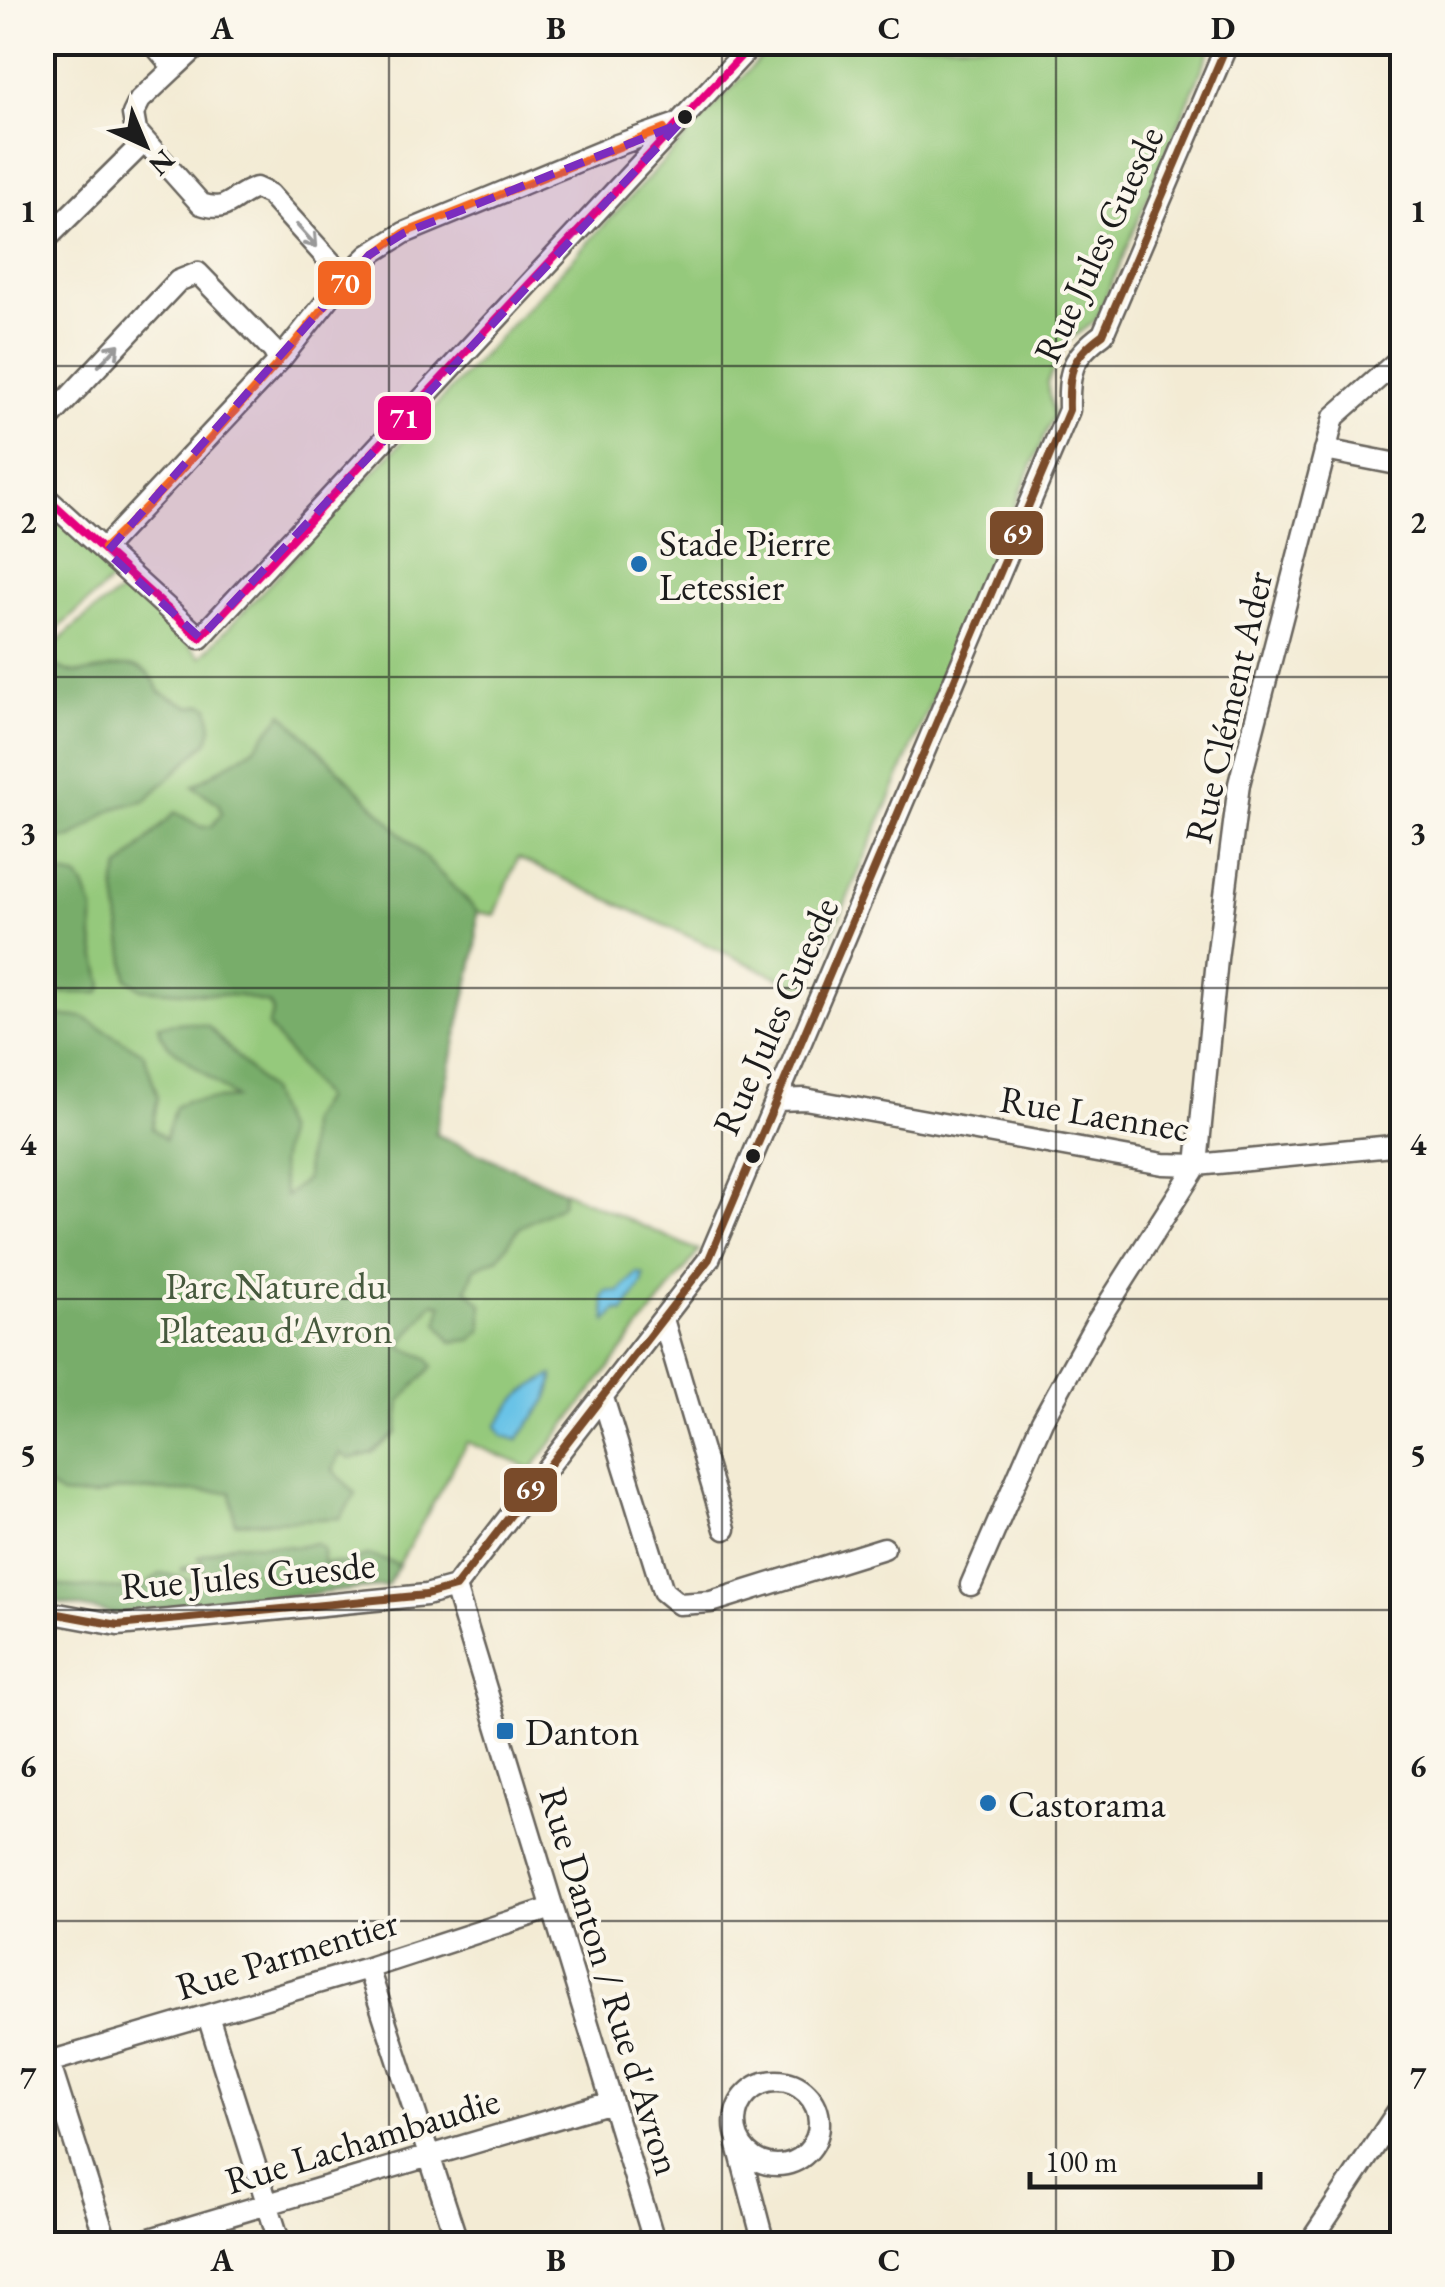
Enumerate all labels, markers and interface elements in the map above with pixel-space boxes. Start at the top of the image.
text: A [209,7,234,49]
text: B [546,7,566,49]
text: C [878,7,900,49]
text: D [1211,7,1235,49]
north arrow [95,95,195,195]
unlabelled marker [675,107,695,127]
street label: Rue Jules Guesde [1022,118,1174,370]
text: N [141,142,183,184]
text: 1 [20,190,36,232]
text: 1 [1410,190,1426,232]
one-way arrow [296,223,319,248]
line badge: 70 [316,259,373,307]
text: 70 [330,265,360,301]
one-way arrow [97,343,120,368]
line badge: 71 [376,394,433,442]
text: 71 [389,400,419,436]
text: 2 [20,501,37,543]
text: 2 [1410,501,1427,543]
line badge: 69 [988,509,1045,557]
text: 69 [1002,515,1032,551]
place label: Stade Pierre Letessier [659,518,831,611]
marker: Stade Pierre Letessier [628,553,650,575]
street label: Rue Clément Ader [1173,566,1283,848]
text: 3 [20,812,36,854]
text: 3 [1410,812,1426,854]
street label: Rue Jules Guesde [701,889,849,1143]
street label: Rue Laennec [996,1074,1194,1152]
text: 4 [20,1123,38,1165]
text: 4 [1410,1123,1428,1165]
unlabelled marker [743,1146,763,1166]
park label: Parc Nature du Plateau d'Avron [159,1261,393,1354]
text: 5 [20,1434,36,1476]
text: 5 [1410,1434,1426,1476]
line badge: 69 [502,1466,559,1514]
text: 69 [515,1471,545,1507]
street label: Rue Jules Guesde [119,1539,377,1611]
place label: Danton [525,1707,640,1756]
marker: Danton [494,1720,516,1742]
text: 6 [20,1745,37,1787]
text: 6 [1410,1745,1427,1787]
place label: Castorama [1008,1779,1167,1828]
street label: Rue Danton / Rue d'Avron [529,1781,693,2181]
marker: Castorama [977,1792,999,1814]
street label: Rue Parmentier [170,1897,404,2011]
text: 7 [20,2056,37,2098]
text: 7 [1410,2056,1427,2098]
street label: Rue Lachambaudie [219,2075,505,2205]
scale bar [1030,2127,1260,2189]
text: 100 m [1045,2142,1118,2181]
text: A [209,2239,234,2281]
text: B [546,2239,566,2281]
text: C [878,2239,900,2281]
text: D [1211,2239,1235,2281]

